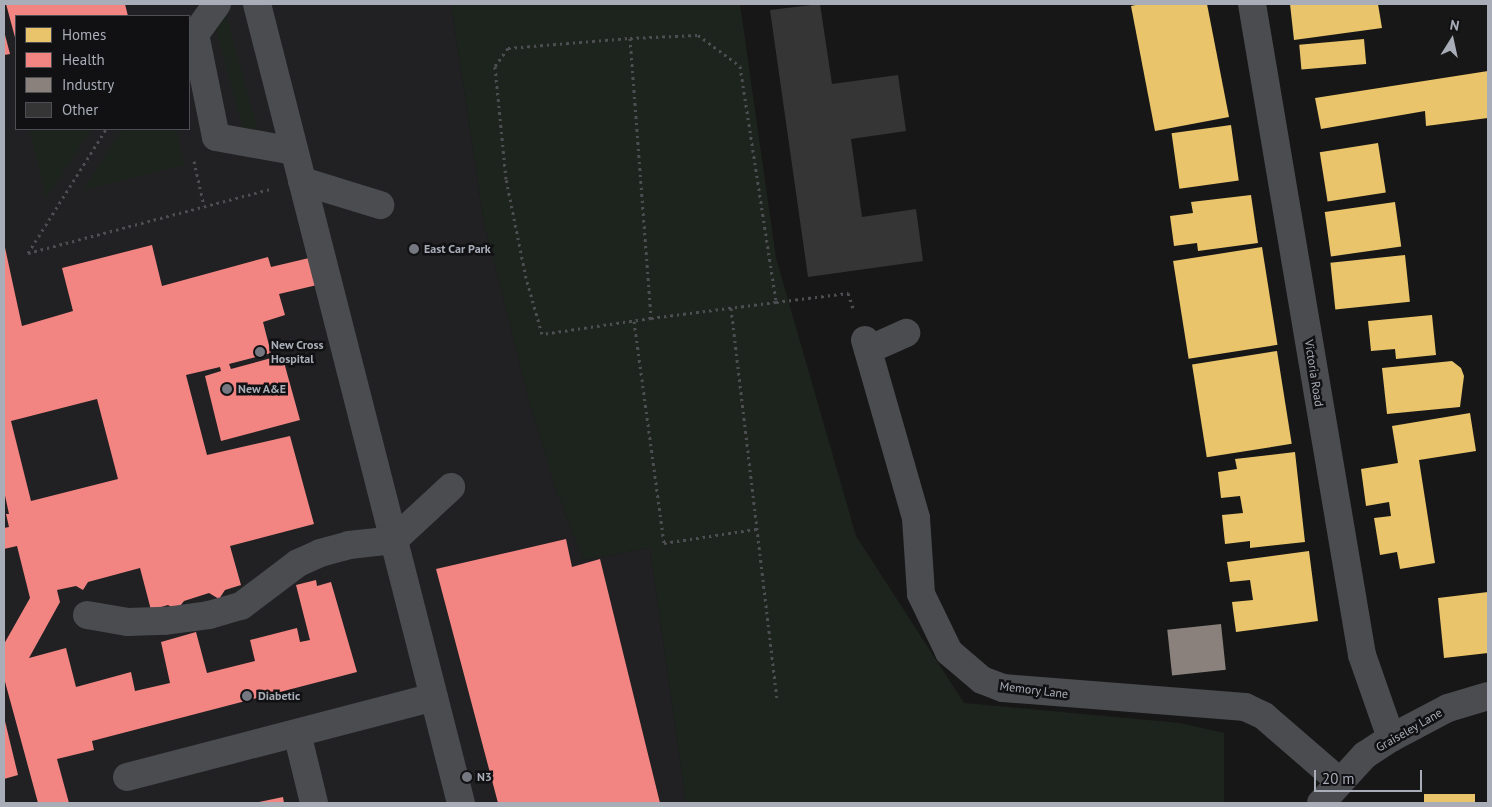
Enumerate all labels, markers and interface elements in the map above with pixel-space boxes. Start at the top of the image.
legend [15,15,190,130]
north arrow [1427,15,1477,65]
text: N [1449,16,1461,35]
text: Homes [62,25,106,44]
text: Health [62,50,105,69]
text: Industry [62,75,114,94]
text: Other [62,100,98,119]
place label: East Car Park [424,242,491,256]
marker: East Car Park [408,243,420,255]
place label: New Cross Hospital [271,338,324,366]
street label: Victoria Road [1302,338,1326,408]
marker: New Cross Hospital [253,345,267,359]
marker: New A&E [220,382,234,396]
place label: New A&E [238,382,287,396]
street label: Memory Lane [999,679,1069,701]
marker: Diabetic [240,689,254,703]
place label: Diabetic [258,689,300,703]
street label: Graiseley Lane [1373,705,1445,755]
scale bar [1317,760,1424,792]
text: 20 m [1322,769,1355,788]
place label: N3 [477,770,492,784]
marker: N3 [461,771,473,783]

